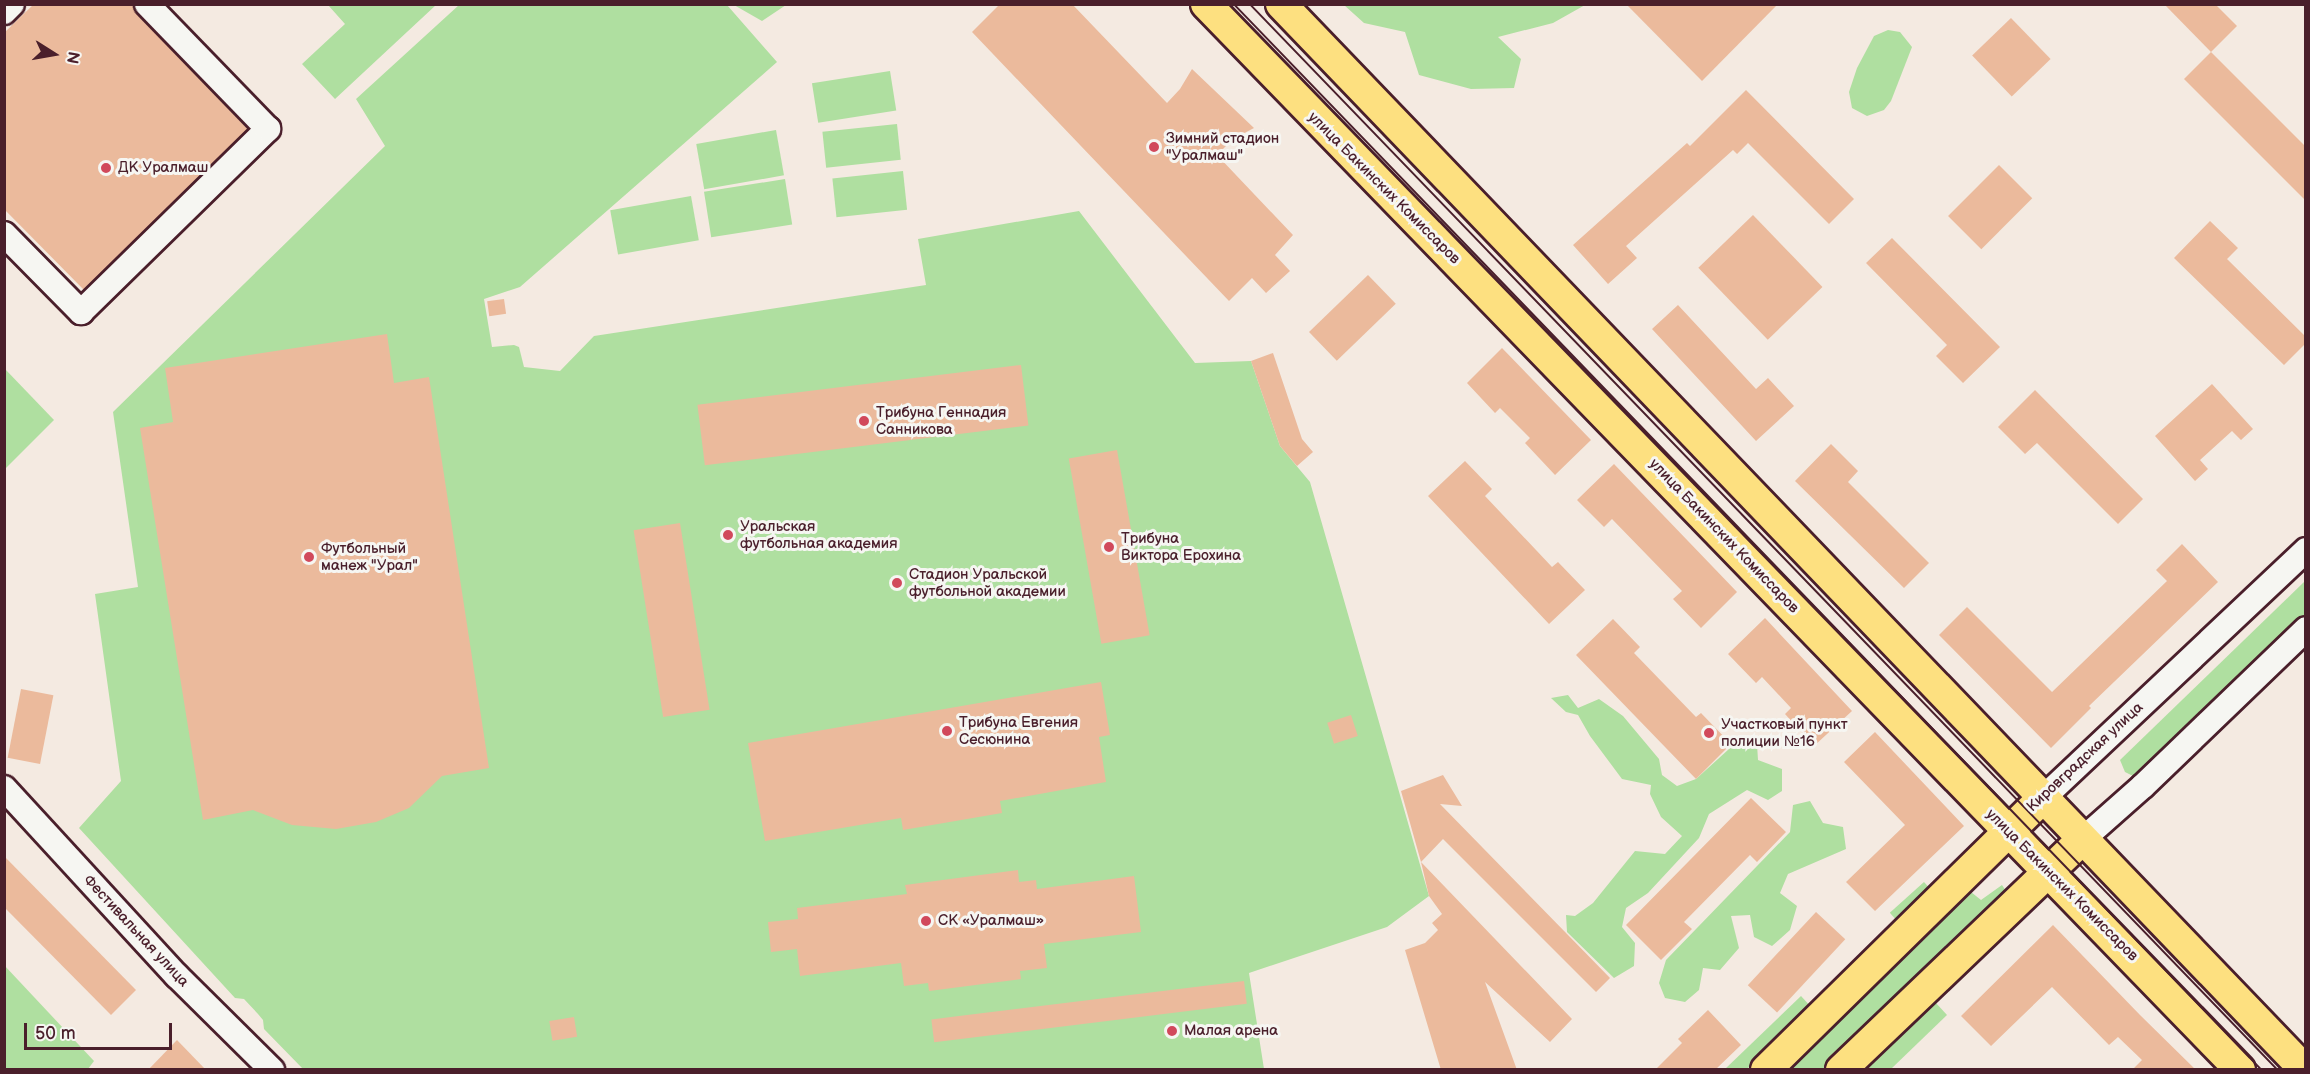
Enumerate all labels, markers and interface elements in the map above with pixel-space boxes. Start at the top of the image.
north arrow [24,24,84,84]
text: N [62,50,83,65]
street label: улица Бакинских Комиссаров [1304,108,1464,268]
place label: Зимний стадион "Уралмаш" [1166,129,1279,164]
marker: Зимний стадион "Уралмаш" [1147,140,1161,154]
place label: ДК Уралмаш [118,159,208,177]
marker: ДК Уралмаш [99,161,113,175]
place label: Трибуна Геннадия Санникова [876,403,1006,438]
marker: Трибуна Геннадия Санникова [857,414,871,428]
street label: улица Бакинских Комиссаров [1645,455,1803,617]
place label: Уральская футбольная академия [740,517,898,552]
marker: Уральская футбольная академия [721,528,735,542]
place label: Трибуна Виктора Ерохина [1121,529,1241,564]
place label: Футбольный манеж "Урал" [321,539,418,574]
marker: Трибуна Виктора Ерохина [1102,540,1116,554]
marker: Футбольный манеж "Урал" [302,550,316,564]
place label: Стадион Уральской футбольной академии [909,565,1066,600]
marker: Стадион Уральской футбольной академии [890,576,904,590]
street label: Кировградская улица [2023,698,2147,816]
place label: Трибуна Евгения Сесюнина [959,713,1078,748]
place label: Участковый пункт полиции №16 [1721,715,1848,750]
marker: Трибуна Евгения Сесюнина [940,724,954,738]
marker: Участковый пункт полиции №16 [1702,726,1716,740]
street label: улица Бакинских Комиссаров [1982,805,2142,965]
street label: Фестивальная улица [79,871,193,991]
place label: СК «Уралмаш» [938,912,1044,930]
marker: СК «Уралмаш» [919,914,933,928]
scale bar [27,1011,176,1049]
place label: Малая арена [1184,1022,1278,1040]
text: 50 m [35,1023,76,1044]
marker: Малая арена [1165,1024,1179,1038]

